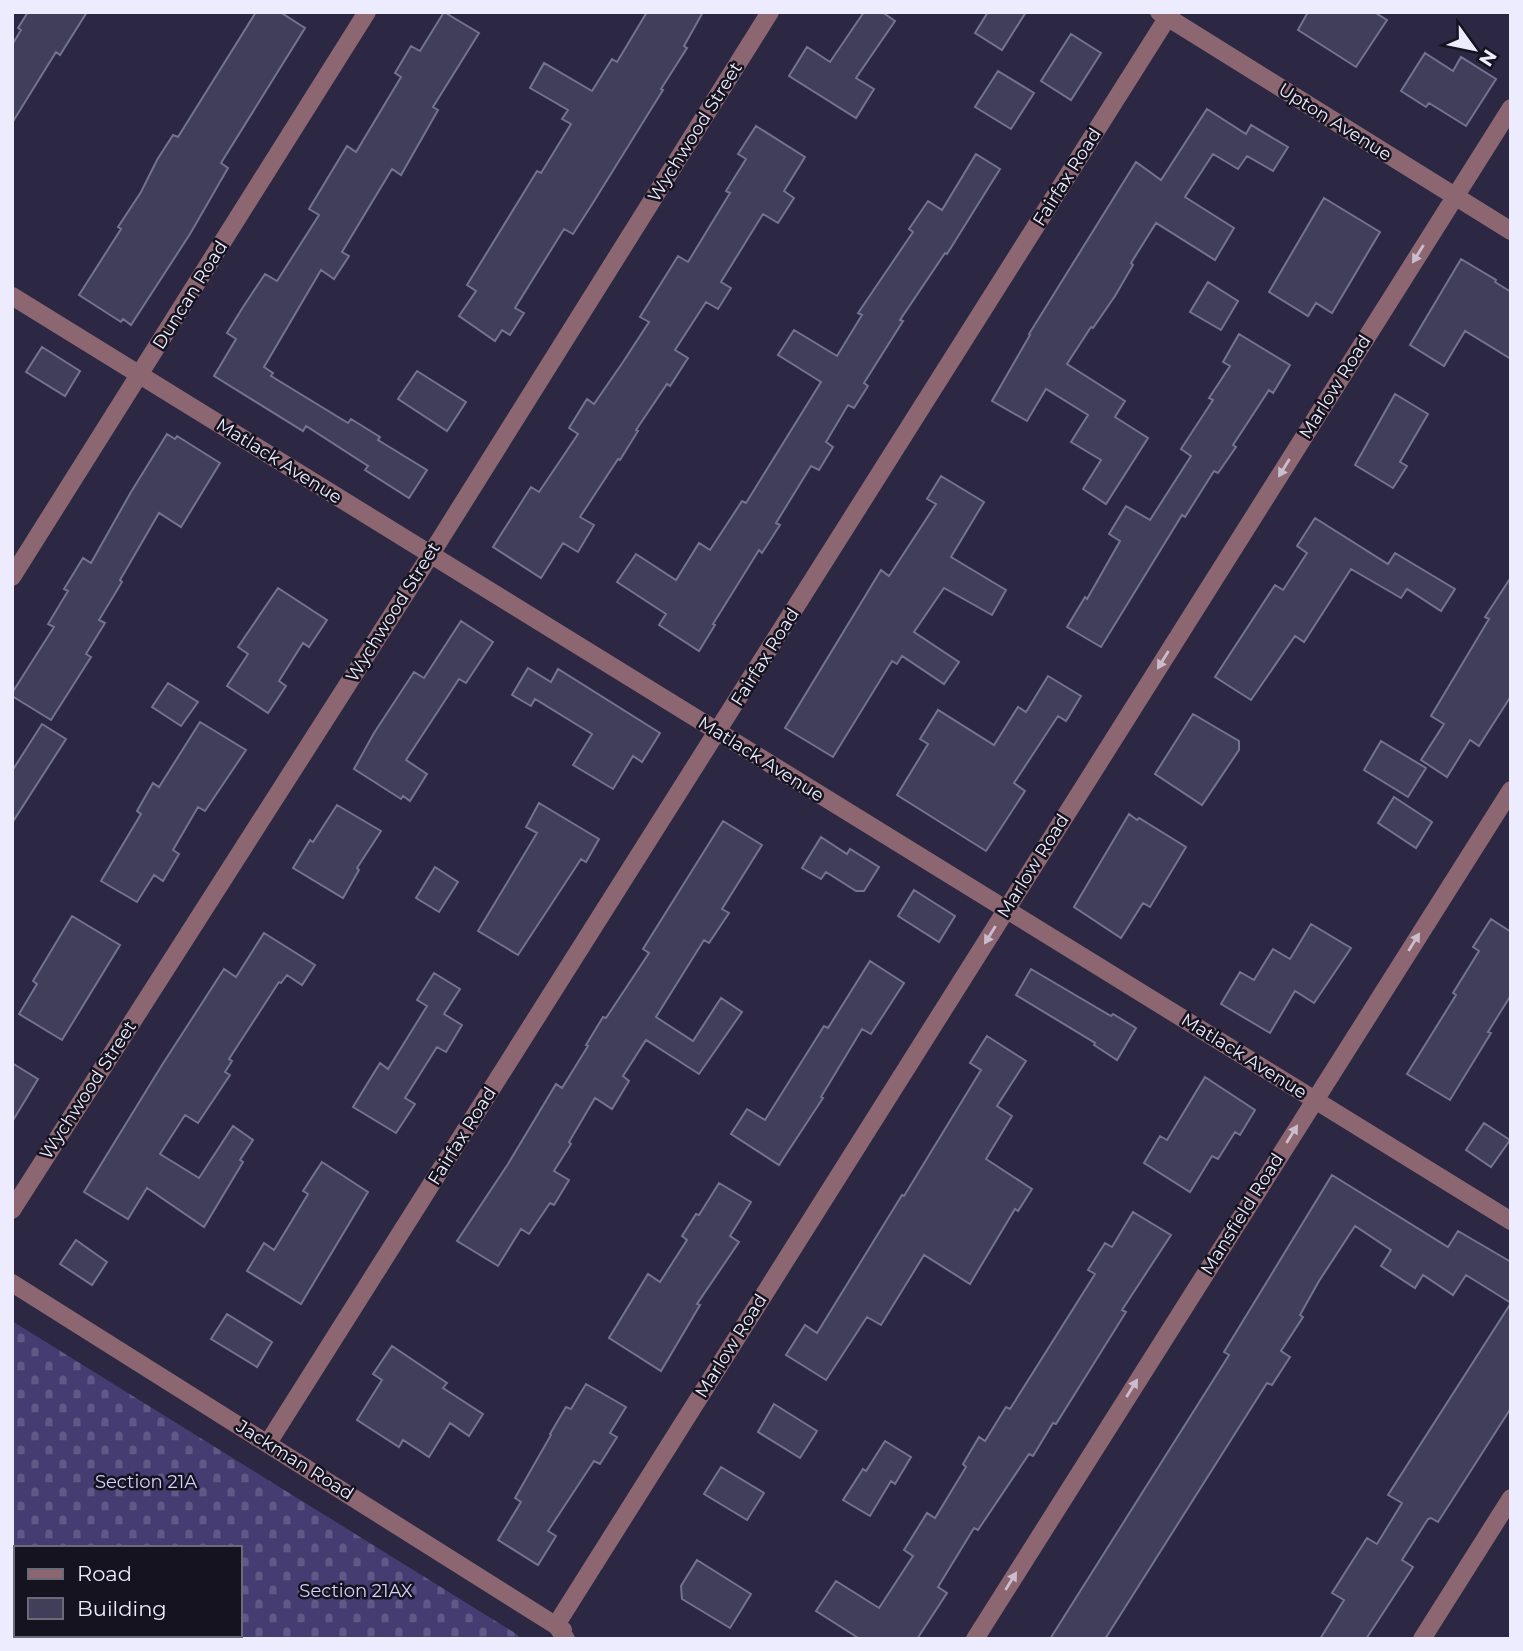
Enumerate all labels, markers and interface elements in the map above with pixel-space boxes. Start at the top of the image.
north arrow [1439,14,1509,84]
text: N [1474,45,1502,71]
street label: Wychwood Street [643,58,747,206]
street label: Upton Avenue [1274,78,1396,166]
street label: Fairfax Road [1028,124,1106,230]
street label: Duncan Road [148,237,232,353]
one-way arrow [1412,245,1425,264]
street label: Marlow Road [1294,331,1376,443]
street label: Matlack Avenue [212,414,346,509]
one-way arrow [1278,458,1291,477]
street label: Wychwood Street [341,538,445,686]
street label: Fairfax Road [726,604,804,710]
one-way arrow [1156,650,1169,670]
street label: Matlack Avenue [694,712,828,807]
street label: Marlow Road [992,810,1074,922]
one-way arrow [983,926,996,945]
one-way arrow [1408,932,1421,951]
street label: Matlack Avenue [1177,1009,1311,1104]
street label: Wychwood Street [35,1017,141,1163]
street label: Fairfax Road [423,1083,501,1189]
one-way arrow [1286,1124,1299,1143]
street label: Mansfield Road [1196,1149,1288,1279]
street label: Marlow Road [690,1290,772,1402]
one-way arrow [1126,1379,1139,1398]
street label: Jackman Road [232,1415,358,1505]
park label: Section 21A [95,1471,197,1493]
legend [14,1546,242,1637]
text: Road [77,1561,132,1586]
one-way arrow [1004,1571,1017,1591]
park label: Section 21AX [299,1580,413,1602]
text: Building [77,1596,167,1621]

